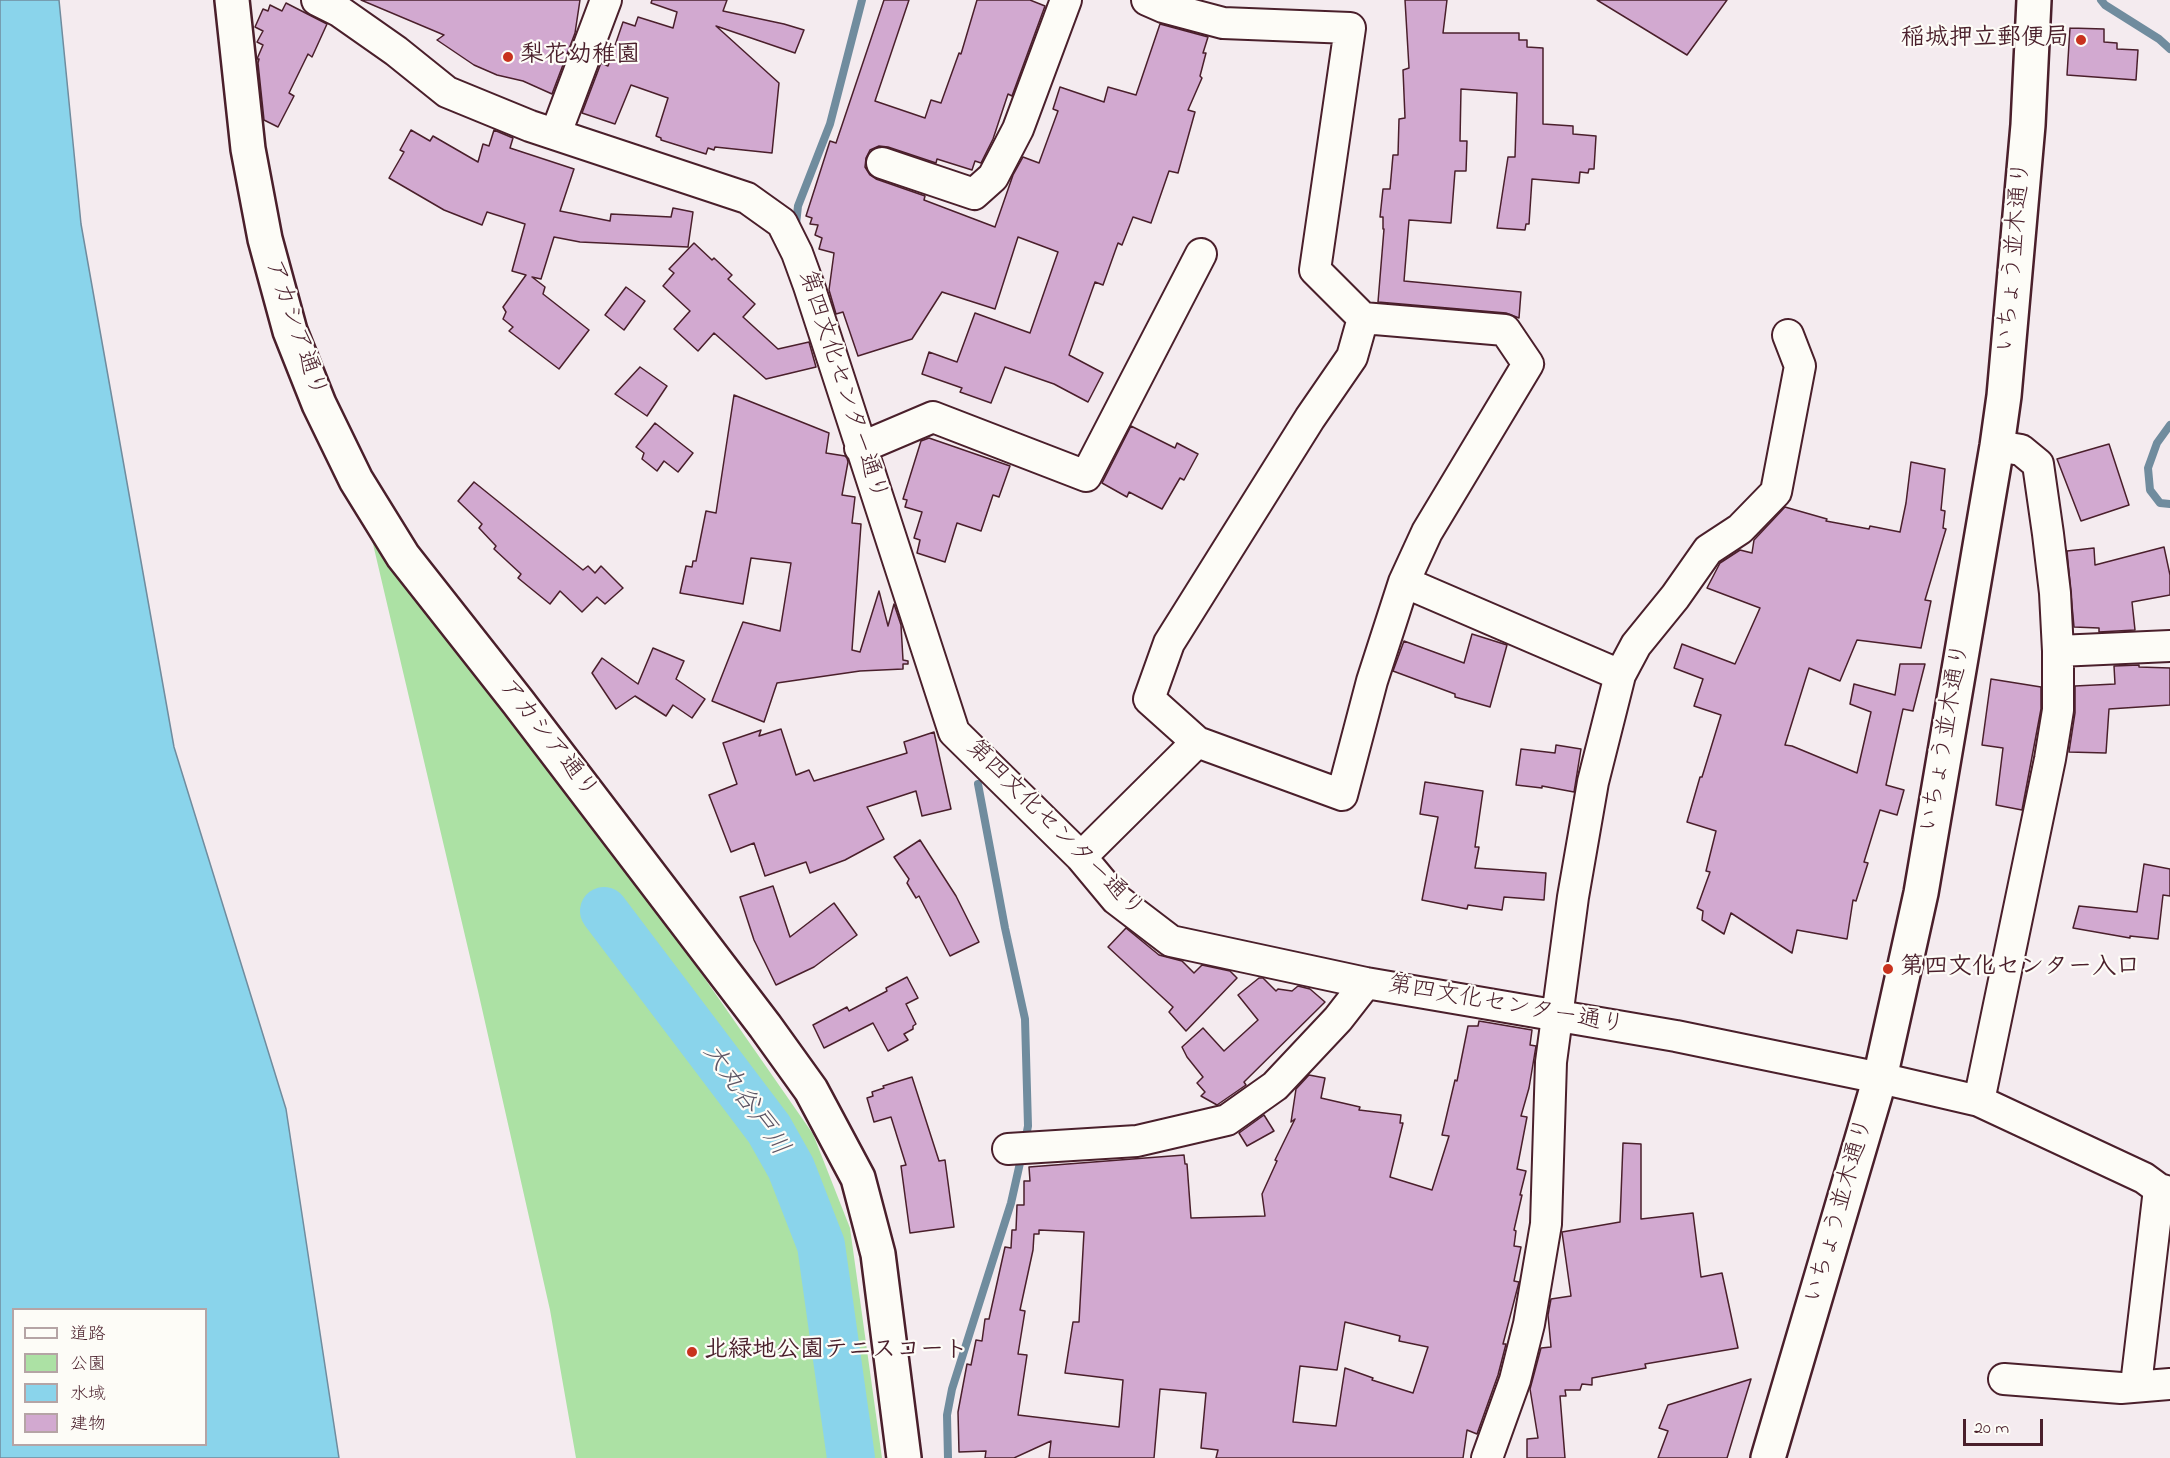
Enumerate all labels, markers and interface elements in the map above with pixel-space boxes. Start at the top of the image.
place label: 稲城押立郵便局 [1901,26,2069,54]
marker: 稲城押立郵便局 [2074,33,2088,47]
place label: 梨花幼稚園 [520,43,640,71]
marker: 梨花幼稚園 [501,50,515,64]
street label: いちょう並木通り [1993,160,2039,354]
street label: アカシア通り [257,256,331,402]
street label: 第四文化センター通り [790,267,892,505]
street label: いちょう並木通り [1916,641,1978,835]
street label: アカシア通り [491,674,603,806]
street label: 第四文化センター通り [959,735,1149,925]
place label: 第四文化センター入口 [1900,955,2140,983]
marker: 第四文化センター入口 [1881,962,1895,976]
street label: 第四文化センター通り [1385,972,1627,1042]
water label: 大丸谷戸川 [694,1039,794,1163]
street label: いちょう並木通り [1801,1115,1881,1307]
legend [12,1308,207,1446]
text: 道路 [70,1322,106,1348]
place label: 北緑地公園テニスコート [704,1338,968,1366]
marker: 北緑地公園テニスコート [685,1345,699,1359]
text: 公園 [70,1352,106,1378]
text: 水域 [70,1382,106,1408]
scale bar [1966,1407,2046,1445]
text: 建物 [70,1412,106,1438]
text: 20 m [1974,1416,2009,1442]

